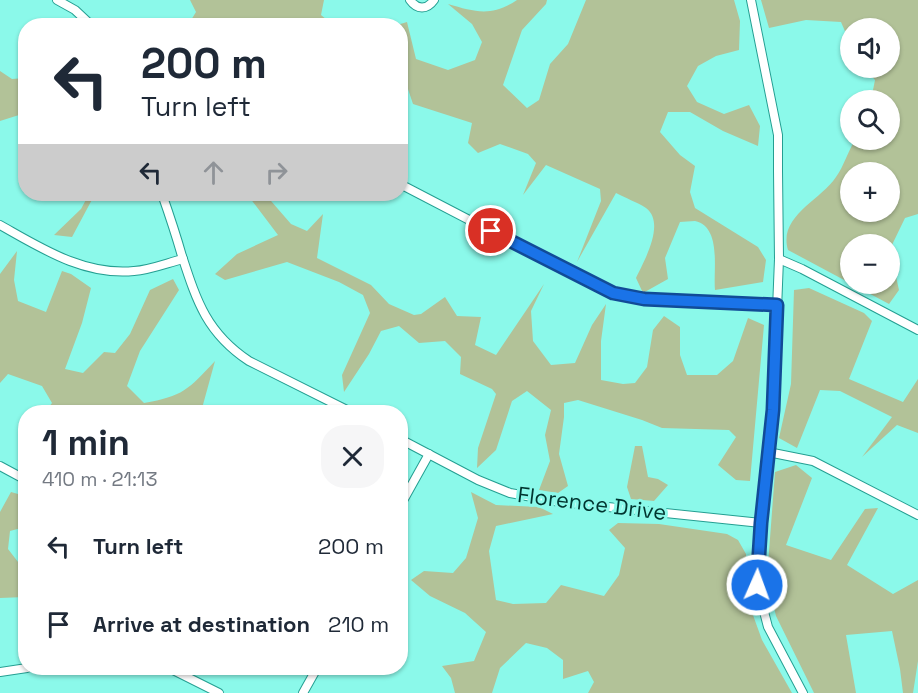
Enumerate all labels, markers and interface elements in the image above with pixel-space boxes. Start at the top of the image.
map controls [840,18,900,294]
button: sound [840,18,900,78]
text: 200 m [141,37,267,90]
icon: left [42,42,120,120]
text: Turn left [141,89,251,124]
button: search [840,90,900,150]
icon: left [134,156,167,189]
icon: ahead [197,156,230,189]
icon: right [260,156,293,189]
button: + [840,162,900,222]
pin [465,205,516,256]
icon: arrive [474,214,507,247]
button: − [840,234,900,294]
text: 1 min [42,420,130,466]
button: close [321,425,384,488]
text: 410 m · 21:13 [42,466,157,492]
street label: Florence Drive [516,480,668,526]
icon: left [42,530,75,563]
text: Turn left [93,532,183,560]
text: 200 m [318,532,384,560]
position arrow [725,553,789,617]
icon: arrive [42,608,75,641]
text: Arrive at destination [93,610,310,638]
text: 210 m [328,610,389,638]

